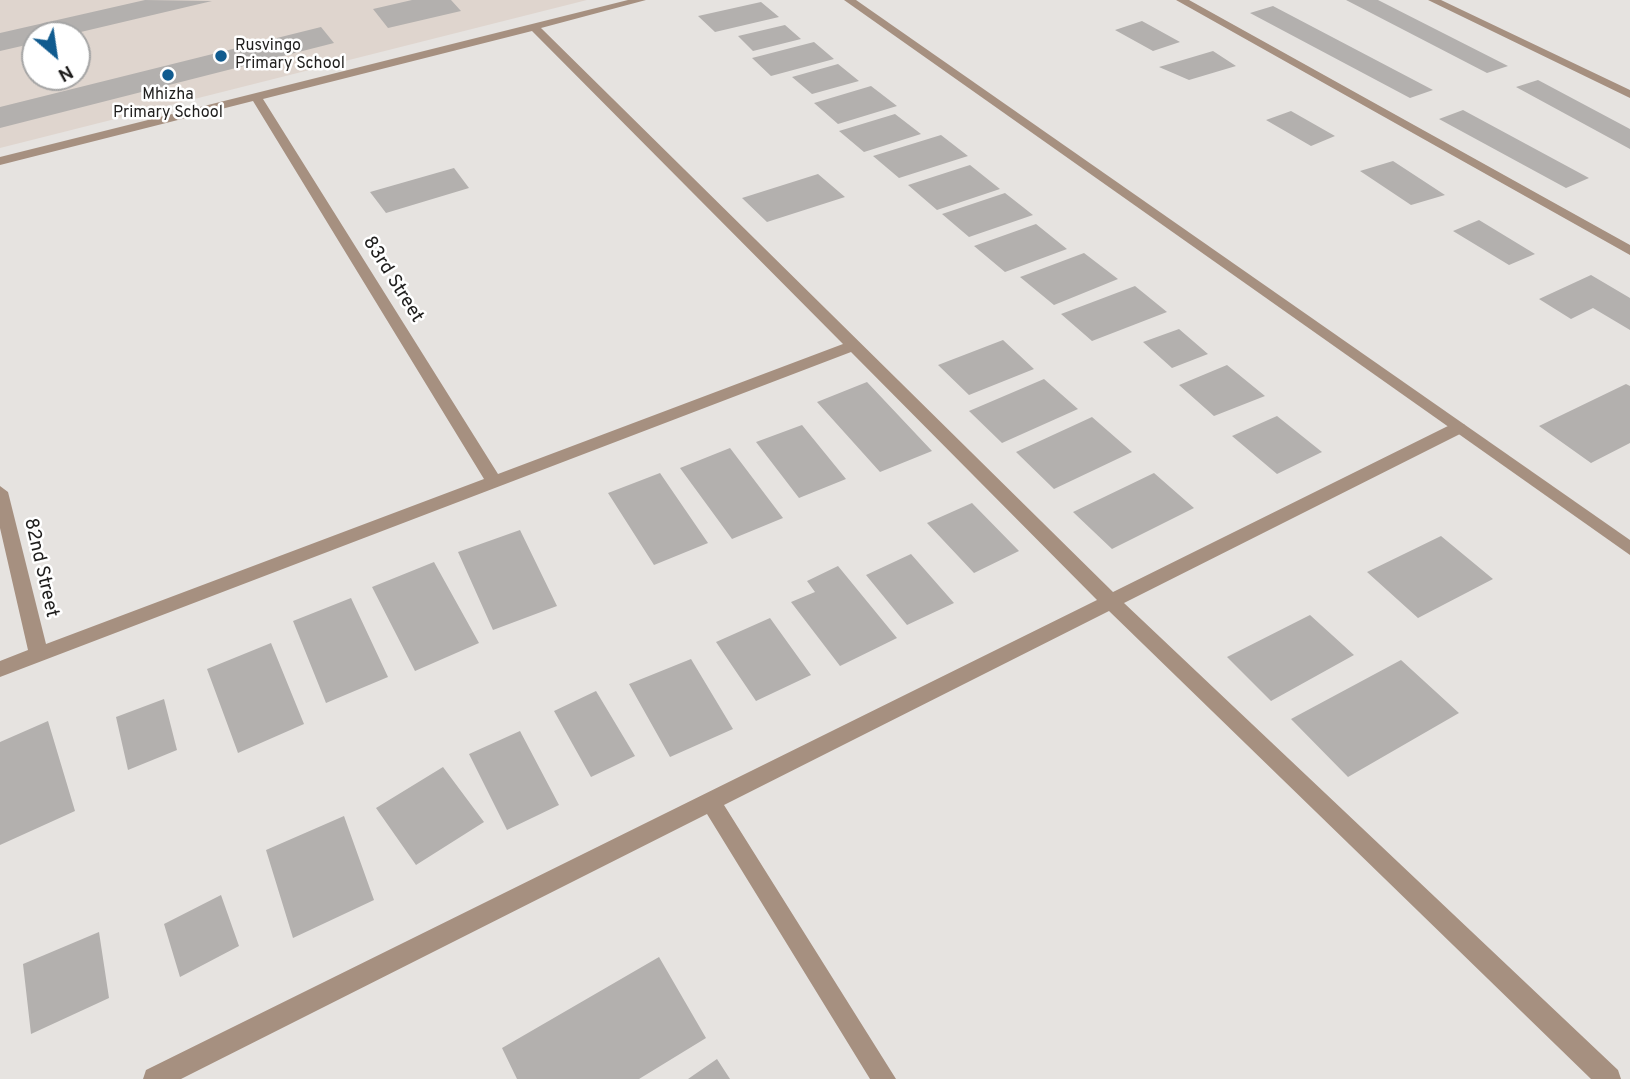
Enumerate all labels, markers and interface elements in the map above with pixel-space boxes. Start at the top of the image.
north arrow [21,21,91,91]
place label: Rusvingo Primary School [235,37,345,75]
marker: Rusvingo Primary School [213,48,229,64]
text: N [53,59,77,86]
marker: Mhizha Primary School [160,67,176,83]
place label: Mhizha Primary School [113,86,223,124]
street label: 83rd Street [357,233,427,327]
street label: 82nd Street [17,516,63,620]

